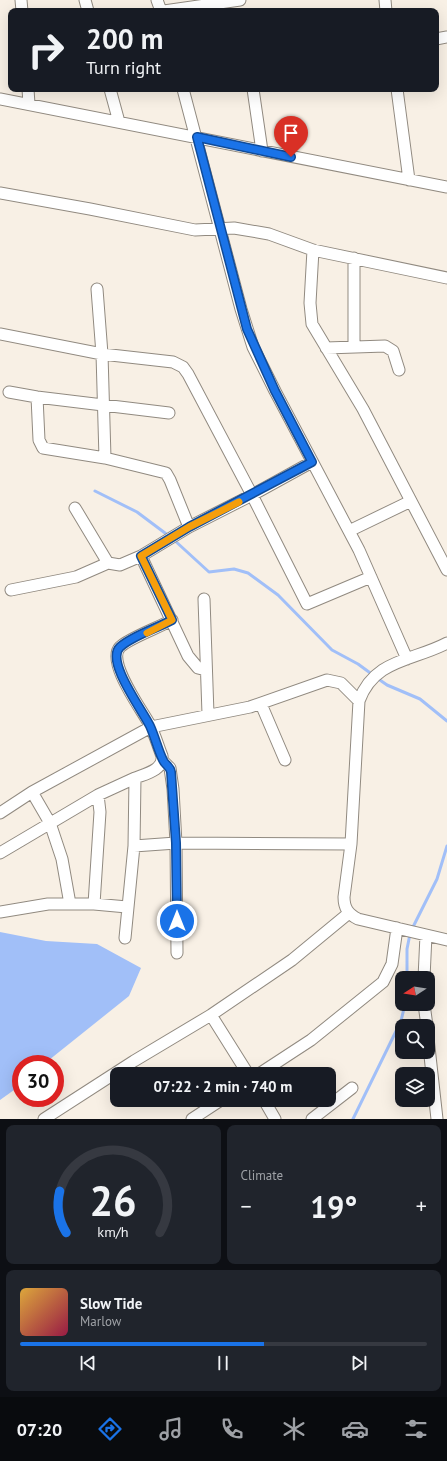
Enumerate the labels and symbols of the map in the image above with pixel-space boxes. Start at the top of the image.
pin [274,116,308,157]
position arrow [156,900,198,942]
north arrow [395,971,435,1011]
speed limit sign: 30 [12,1055,64,1107]

